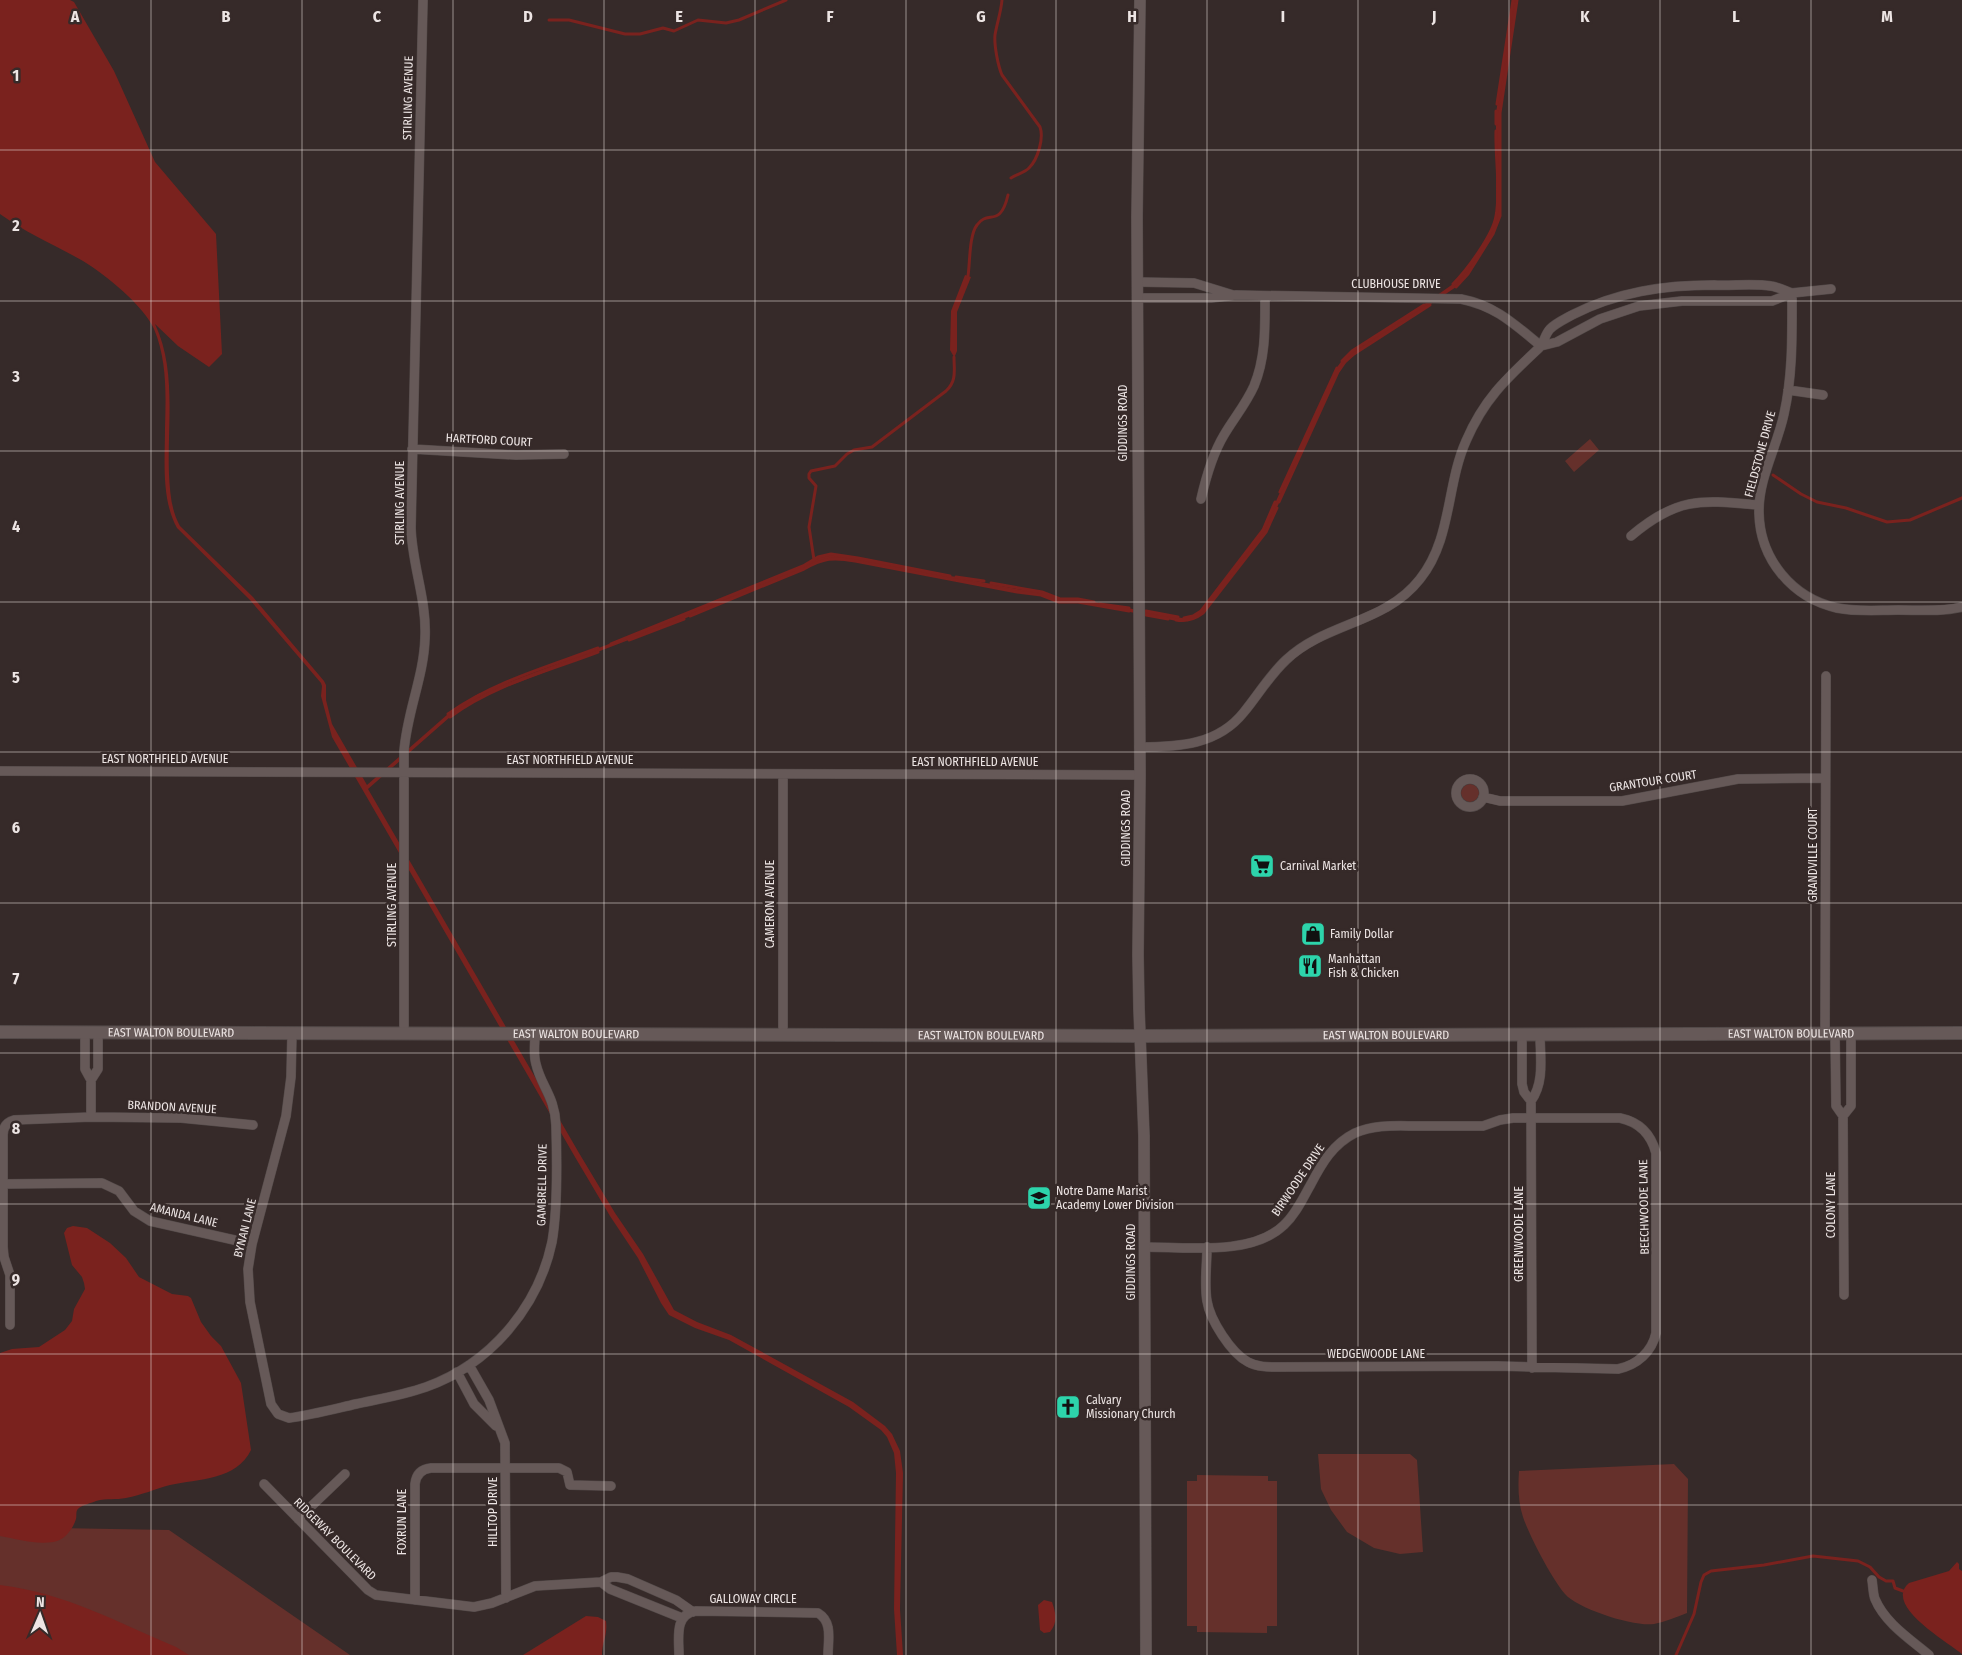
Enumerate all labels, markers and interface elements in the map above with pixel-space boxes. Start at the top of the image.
text: A [70,7,80,26]
text: B [222,7,231,26]
text: C [373,7,382,26]
text: D [523,7,533,26]
text: E [675,7,683,26]
text: F [826,7,834,26]
text: G [976,7,986,26]
text: H [1127,7,1137,26]
text: I [1281,7,1285,26]
text: J [1431,7,1436,26]
text: K [1580,7,1590,26]
text: L [1732,7,1740,26]
text: M [1881,7,1893,26]
street label: STIRLING AVENUE [400,55,416,140]
text: 1 [13,66,19,85]
text: 2 [11,216,20,235]
street label: CLUBHOUSE DRIVE [1351,277,1441,291]
text: 3 [11,367,20,386]
street label: GIDDINGS ROAD [1116,384,1130,462]
street label: FIELDSTONE DRIVE [1742,409,1778,499]
street label: HARTFORD COURT [445,431,533,449]
street label: STIRLING AVENUE [393,461,407,545]
text: 4 [12,517,20,536]
text: 5 [12,668,20,687]
street label: EAST NORTHFIELD AVENUE [102,752,229,766]
street label: EAST NORTHFIELD AVENUE [507,753,634,767]
street label: EAST NORTHFIELD AVENUE [912,755,1039,769]
street label: GRANTOUR COURT [1608,767,1698,795]
street label: GIDDINGS ROAD [1119,789,1133,867]
street label: GRANDVILLE COURT [1806,807,1820,902]
text: 6 [12,818,20,837]
supermarket icon: Carnival Market [1249,853,1275,879]
street label: CAMERON AVENUE [763,859,777,948]
place label: Carnival Market [1280,859,1356,873]
street label: STIRLING AVENUE [385,863,399,947]
shop icon: Family Dollar [1300,921,1326,947]
place label: Family Dollar [1330,927,1394,941]
place label: Manhattan Fish & Chicken [1328,952,1399,980]
restaurant icon: Manhattan Fish & Chicken [1297,953,1323,979]
text: 7 [13,969,20,988]
street label: EAST WALTON BOULEVARD [108,1025,234,1040]
street label: EAST WALTON BOULEVARD [1728,1026,1854,1041]
street label: EAST WALTON BOULEVARD [513,1027,639,1041]
street label: EAST WALTON BOULEVARD [918,1028,1044,1043]
street label: EAST WALTON BOULEVARD [1323,1028,1449,1042]
street label: BRANDON AVENUE [127,1098,217,1116]
text: 8 [12,1119,21,1138]
street label: BIRWOODE DRIVE [1269,1141,1328,1219]
street label: GAMBRELL DRIVE [534,1143,550,1226]
street label: BEECHWOODE LANE [1636,1159,1652,1255]
street label: COLONY LANE [1824,1171,1838,1238]
place label: Notre Dame Marist Academy Lower Division [1056,1184,1174,1212]
school or university icon: Notre Dame Marist Academy Lower Division [1026,1185,1052,1211]
street label: GREENWOODE LANE [1512,1186,1526,1282]
street label: BYNAN LANE [231,1197,259,1259]
street label: AMANDA LANE [149,1200,220,1230]
street label: GIDDINGS ROAD [1124,1223,1138,1301]
text: 9 [12,1270,20,1289]
street label: WEDGEWOODE LANE [1327,1347,1425,1361]
place label: Calvary Missionary Church [1086,1393,1175,1421]
church icon: Calvary Missionary Church [1055,1394,1081,1420]
street label: HILLTOP DRIVE [486,1477,500,1547]
street label: FOXRUN LANE [395,1488,409,1555]
street label: RIDGEWAY BOULEVARD [291,1495,379,1583]
north arrow [15,1590,65,1640]
street label: GALLOWAY CIRCLE [709,1592,797,1606]
text: N [36,1594,45,1611]

